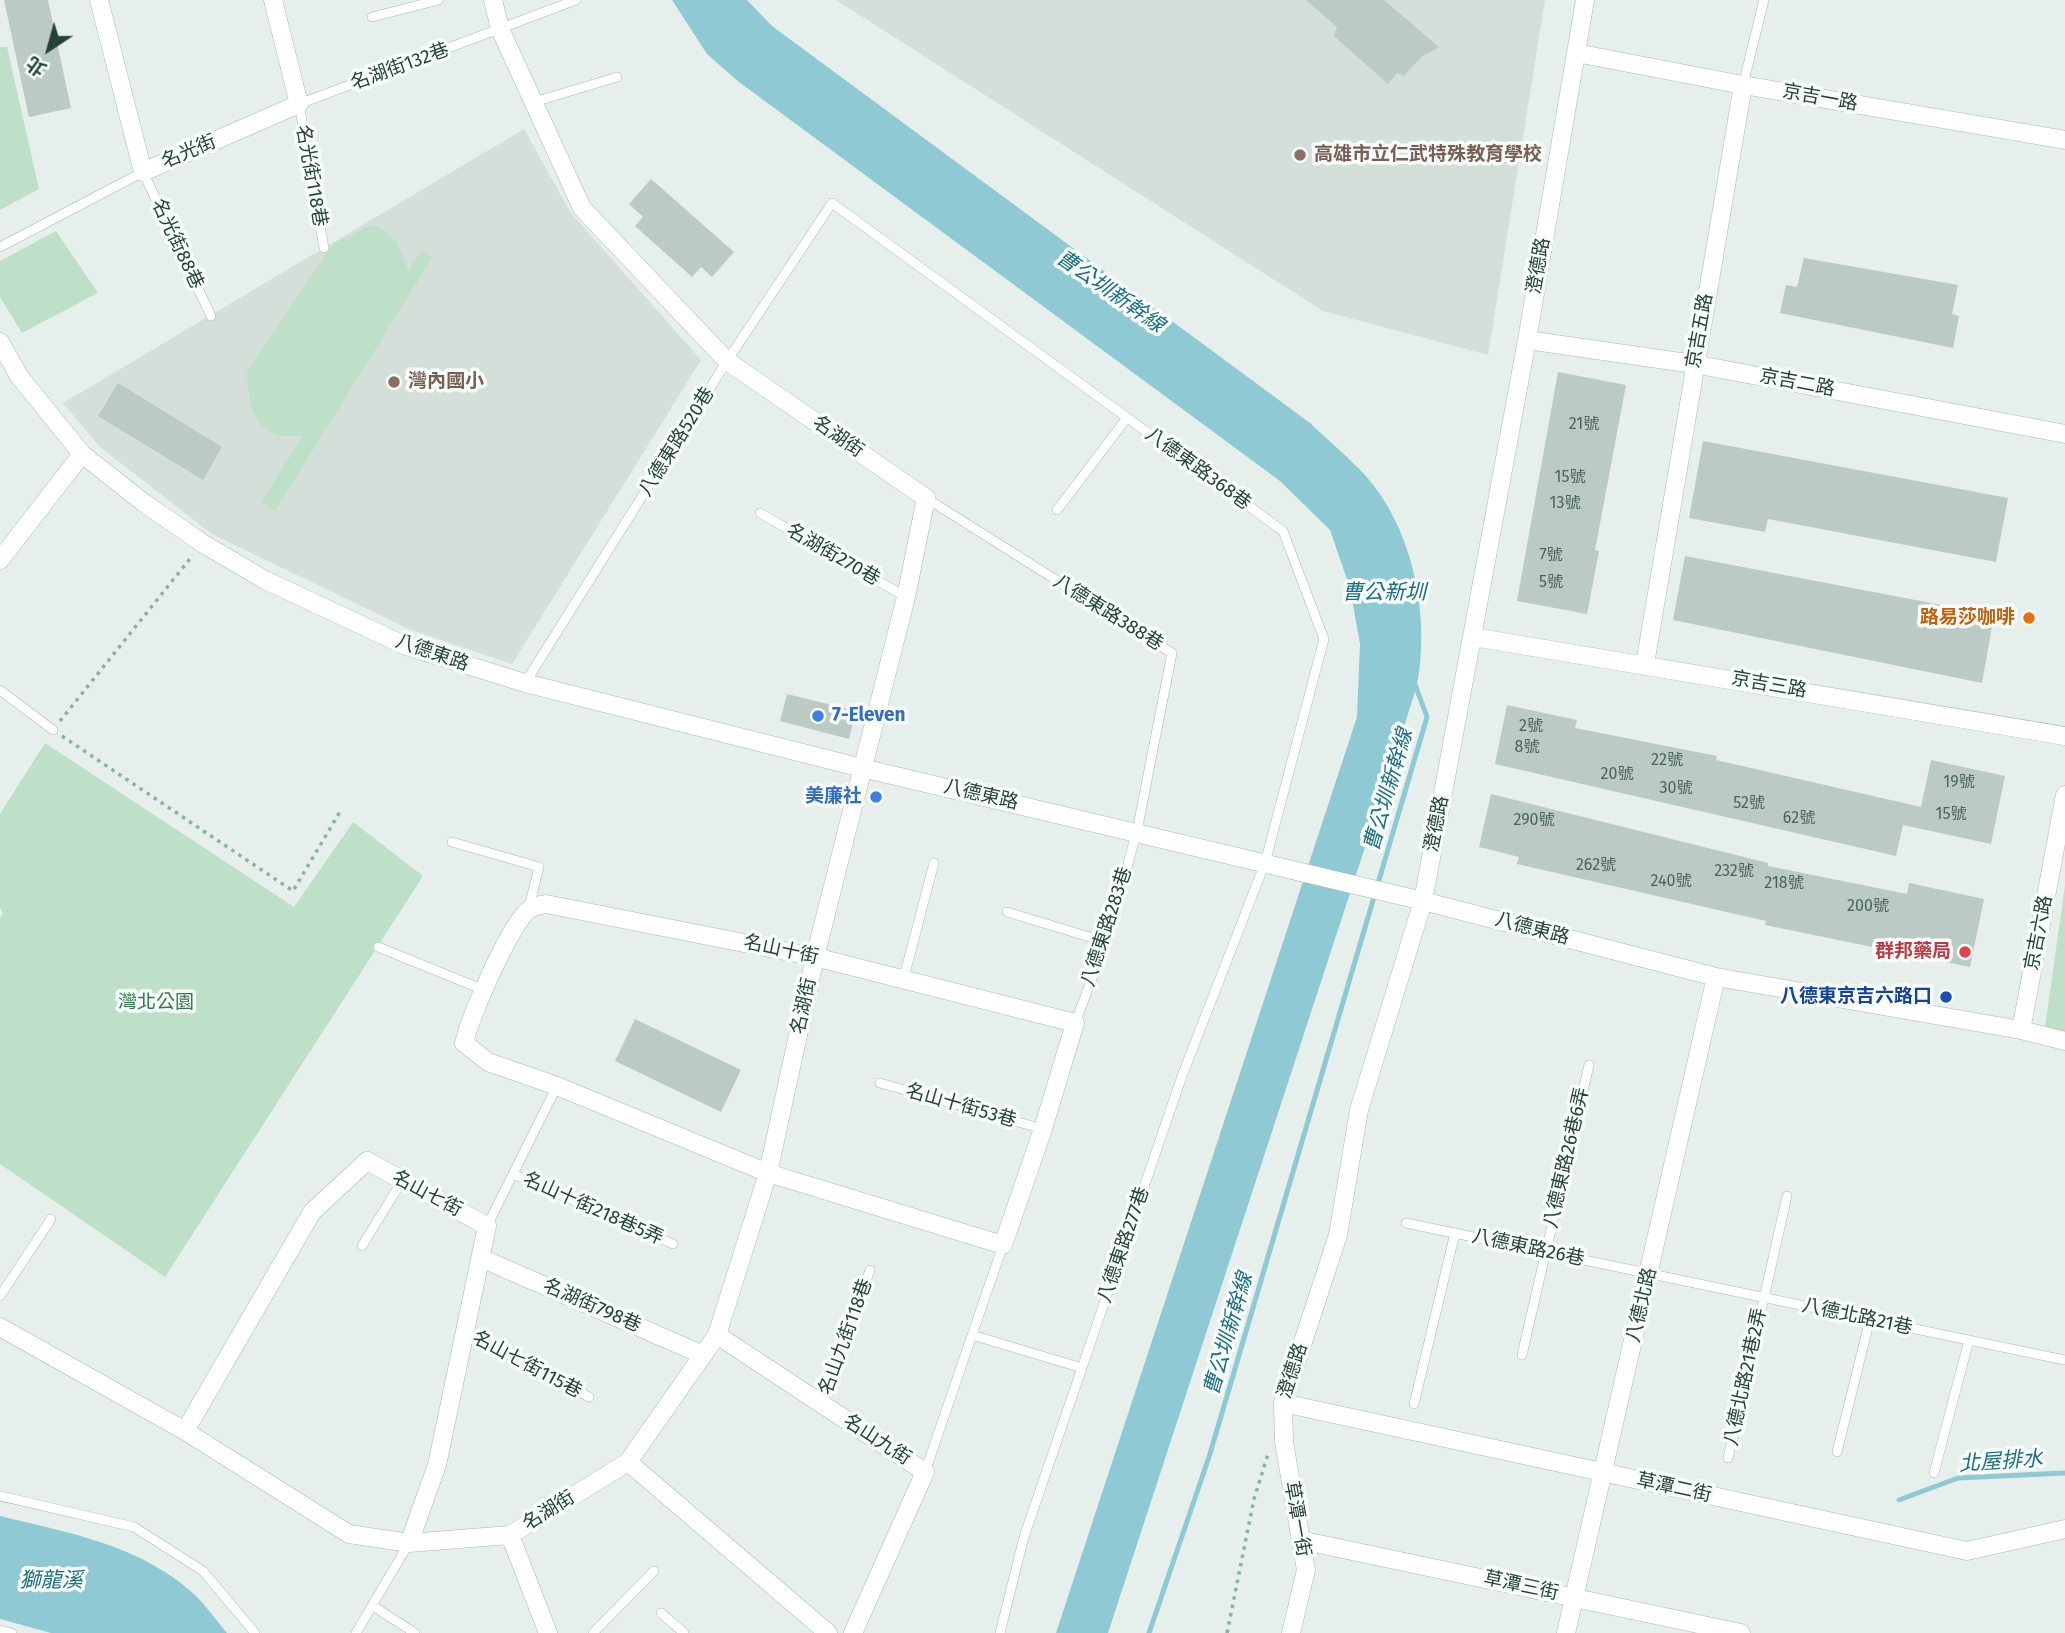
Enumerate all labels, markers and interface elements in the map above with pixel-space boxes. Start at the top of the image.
north arrow [14,14,84,84]
street label: 名湖街132巷 [348,39,452,95]
text: 北 [22,52,51,81]
street label: 京吉一路 [1781,80,1859,116]
street label: 名光街118巷 [291,123,331,229]
street label: 名光街 [158,130,220,174]
place label: 高雄市立仁武特殊教育學校 [1314,144,1542,166]
marker: 高雄市立仁武特殊教育學校 [1292,147,1308,163]
street label: 名光街88巷 [146,195,208,293]
street label: 澄德路 [1523,236,1555,296]
water label: 曹公圳新幹線 [1051,246,1169,338]
street label: 京吉五路 [1682,292,1718,370]
street label: 京吉二路 [1758,365,1836,401]
place label: 灣內國小 [408,371,484,393]
marker: 灣內國小 [386,374,402,390]
street label: 八德東路520巷 [634,383,720,501]
street label: 名湖街 [808,411,868,463]
house number: 21號 [1569,415,1599,435]
street label: 八德東路368巷 [1141,423,1255,515]
house number: 15號 [1555,468,1585,488]
house number: 13號 [1550,494,1580,514]
street label: 名湖街270巷 [782,519,884,591]
house number: 7號 [1539,546,1563,566]
street label: 八德東路388巷 [1049,570,1167,656]
house number: 5號 [1539,573,1563,593]
water label: 曹公新圳 [1342,580,1426,606]
place label: 路易莎咖啡 [1920,607,2015,629]
marker: 路易莎咖啡 [2021,610,2037,626]
street label: 八德東路 [392,630,472,676]
street label: 京吉三路 [1730,667,1808,703]
place label: 7-Eleven [832,705,905,727]
marker: 7-Eleven [810,708,826,724]
house number: 2號 [1519,717,1543,737]
water label: 曹公圳新幹線 [1360,726,1418,854]
house number: 8號 [1515,738,1539,758]
house number: 22號 [1651,751,1683,771]
house number: 20號 [1601,765,1633,785]
house number: 19號 [1943,773,1975,793]
street label: 八德東路 [941,775,1021,815]
house number: 30號 [1660,779,1692,799]
place label: 美廉社 [805,786,862,808]
marker: 美廉社 [868,789,884,805]
street label: 澄德路 [1420,794,1454,854]
house number: 52號 [1733,794,1765,814]
house number: 15號 [1936,805,1966,825]
house number: 62號 [1783,809,1815,829]
house number: 290號 [1513,811,1555,831]
house number: 262號 [1576,856,1616,876]
house number: 232號 [1714,862,1754,882]
street label: 八德東路283巷 [1077,864,1137,990]
house number: 240號 [1651,872,1691,892]
house number: 218號 [1764,874,1804,894]
street label: 京吉六路 [2021,894,2057,972]
house number: 200號 [1847,897,1889,917]
street label: 八德東路 [1492,908,1572,950]
street label: 名山十街 [741,931,821,969]
place label: 群邦藥局 [1875,941,1951,963]
marker: 群邦藥局 [1957,944,1973,960]
street label: 名湖街 [787,976,821,1036]
place label: 八德東京吉六路口 [1780,986,1932,1008]
marker: 八德東京吉六路口 [1938,989,1954,1005]
park label: 灣北公園 [118,992,194,1014]
street label: 名山十街53巷 [903,1079,1019,1133]
street label: 八德東路26巷6弄 [1540,1085,1594,1231]
street label: 名山七街 [388,1166,466,1222]
street label: 名山十街218巷5弄 [519,1168,667,1250]
street label: 八德東路277巷 [1094,1184,1154,1306]
street label: 八德東路26巷 [1470,1225,1586,1271]
street label: 八德北路 [1622,1265,1662,1345]
water label: 曹公圳新幹線 [1200,1270,1258,1398]
street label: 名湖街798巷 [540,1274,644,1338]
street label: 名山九街118巷 [814,1276,878,1398]
street label: 八德北路21巷 [1800,1294,1914,1340]
street label: 八德北路21巷2弄 [1720,1306,1772,1448]
street label: 名山七街115巷 [468,1327,586,1403]
street label: 澄德路 [1273,1340,1313,1402]
street label: 名山九街 [839,1410,915,1470]
water label: 北屋排水 [1958,1447,2044,1477]
street label: 草潭二街 [1634,1469,1714,1507]
street label: 草潭一街 [1279,1480,1315,1558]
street label: 名湖街 [519,1486,579,1536]
street label: 草潭三街 [1481,1567,1561,1605]
water label: 獅龍溪 [20,1568,82,1594]

